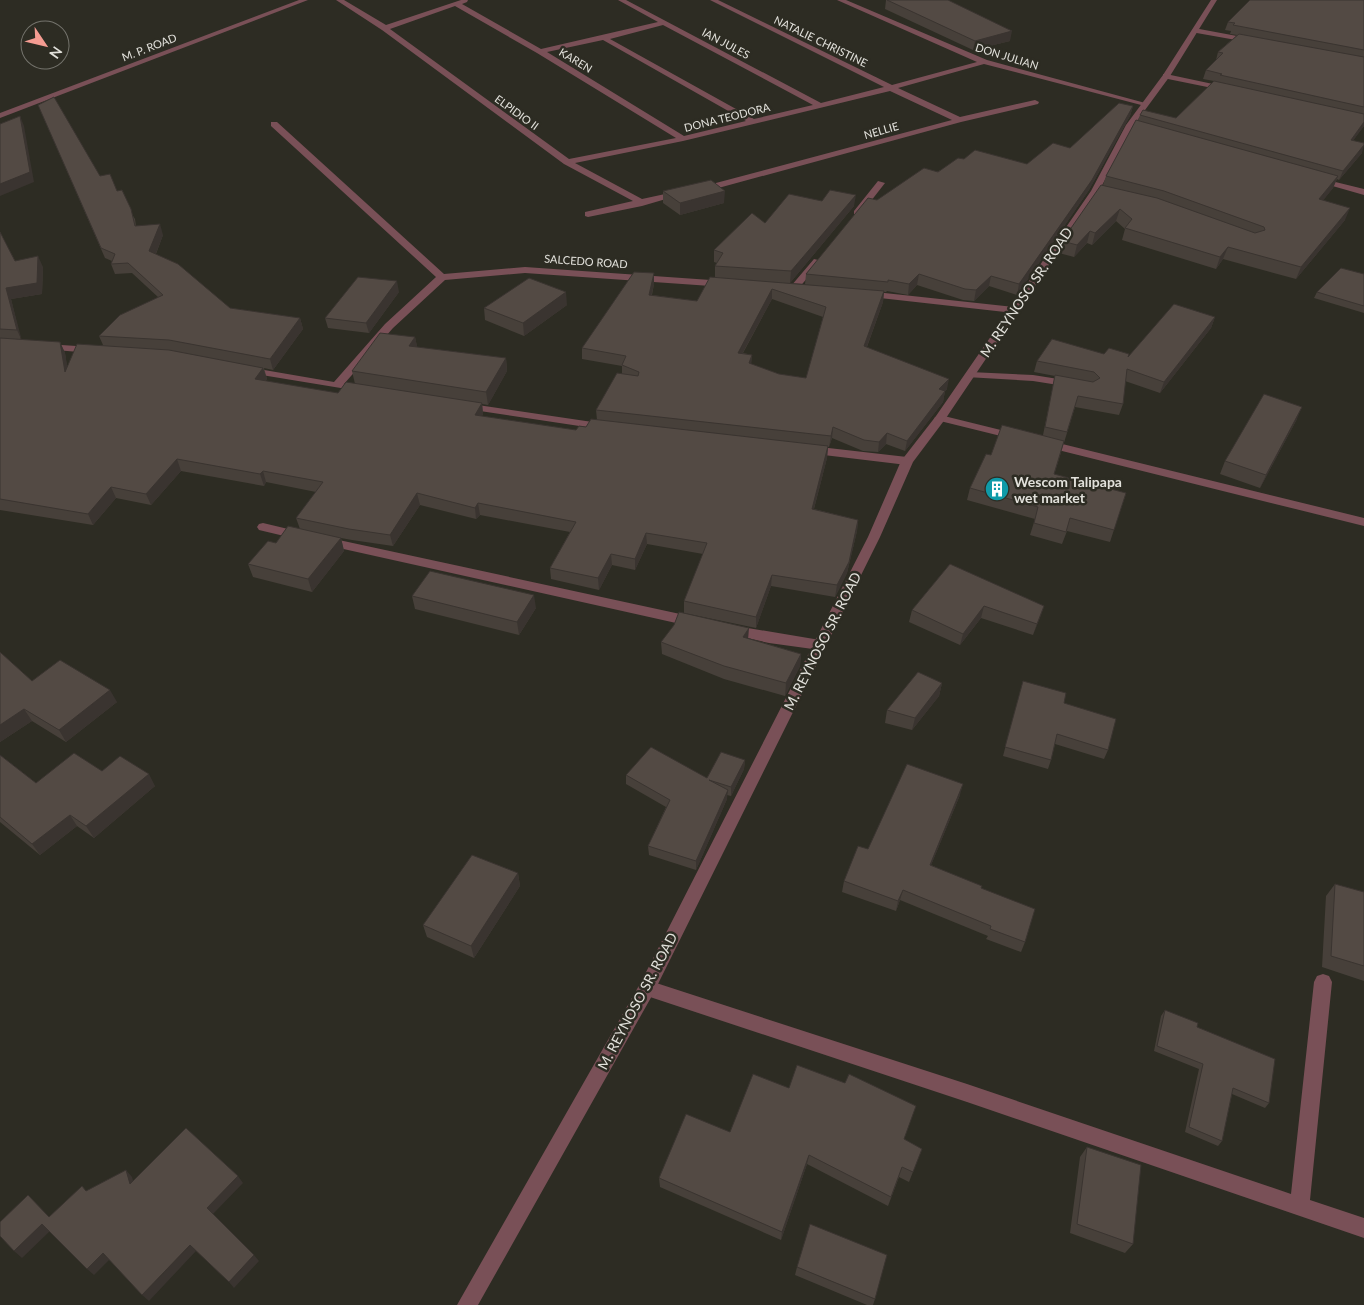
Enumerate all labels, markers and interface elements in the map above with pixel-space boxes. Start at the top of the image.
street label: NATALIE CHRISTINE [772,13,870,69]
north arrow [20,20,70,70]
street label: IAN JULES [700,25,752,61]
street label: M. P. ROAD [120,31,178,63]
street label: DON JULIAN [974,40,1040,72]
text: N [46,43,66,62]
street label: KAREN [557,45,595,75]
street label: ELPIDIO II [493,92,541,132]
street label: DONA TEODORA [683,100,772,134]
street label: NELLIE [862,119,900,141]
street label: M. REYNOSO SR. ROAD [976,224,1076,360]
street label: SALCEDO ROAD [544,252,628,270]
place label: Wescom Talipapa wet market [1014,473,1122,506]
building icon: Wescom Talipapa wet market [984,476,1010,502]
street label: M. REYNOSO SR. ROAD [780,569,864,713]
street label: M. REYNOSO SR. ROAD [594,930,680,1072]

